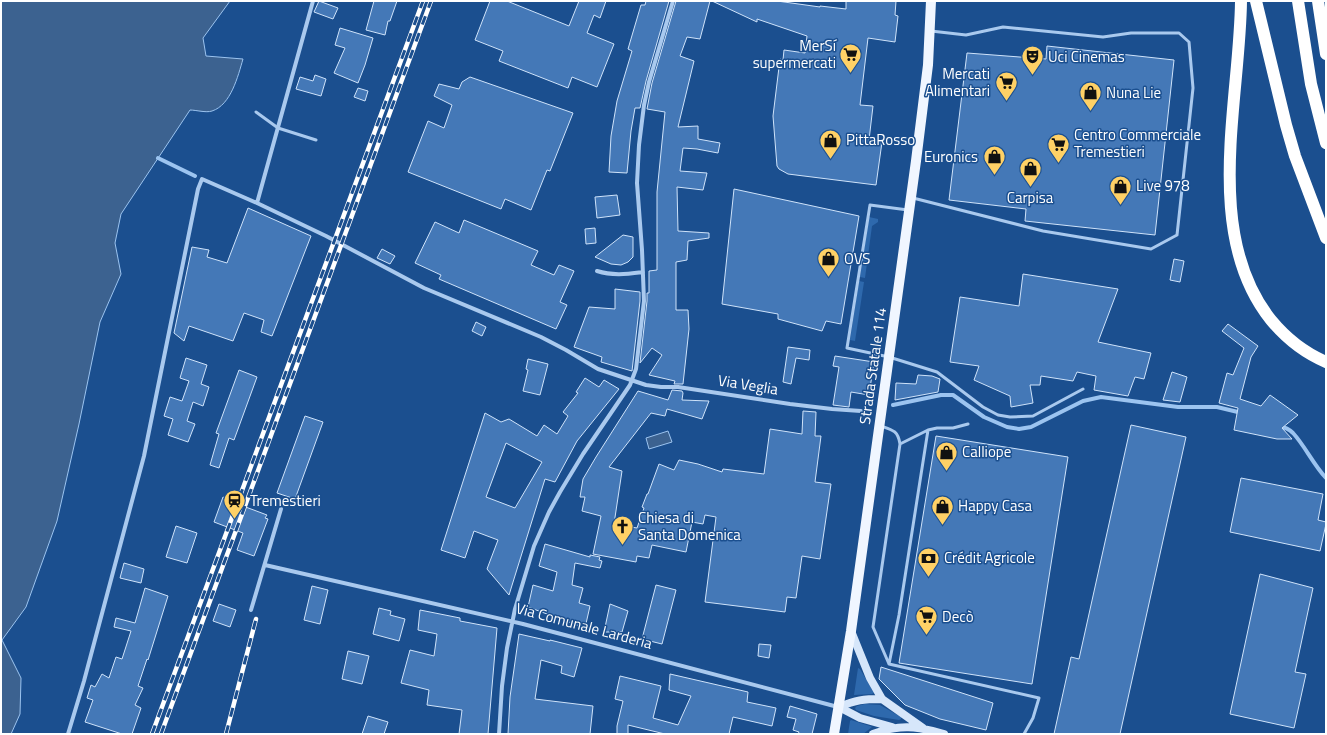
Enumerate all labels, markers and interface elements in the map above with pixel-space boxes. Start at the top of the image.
place label: MerSí supermercati [753,34,838,74]
supermarket icon: MerSí supermercati [838,42,864,75]
theatre icon: Uci Cinemas [1020,44,1046,77]
place label: Uci Cinemas [1048,45,1125,68]
place label: Mercati Alimentari [925,62,990,102]
supermarket icon: Mercati Alimentari [993,70,1019,103]
shop icon: Nuna Lie [1078,80,1104,113]
place label: Nuna Lie [1106,81,1161,104]
place label: Centro Commerciale Tremestieri [1074,123,1201,163]
shop icon: PittaRosso [818,127,844,160]
place label: PittaRosso [846,128,915,151]
supermarket icon: Centro Commerciale Tremestieri [1045,131,1071,164]
shop icon: Euronics [981,144,1007,177]
place label: Euronics [924,145,978,168]
shop icon: Carpisa [1017,156,1043,189]
shop icon: Live 978 [1107,173,1133,206]
place label: Live 978 [1136,174,1190,197]
place label: Carpisa [1007,186,1054,209]
shop icon: OVS [815,246,841,279]
place label: OVS [844,247,870,270]
street label: Strada Statale 114 [853,306,892,426]
street label: Via Veglia [716,368,780,401]
shop icon: Calliope [934,439,960,472]
place label: Calliope [962,440,1011,463]
station icon: Tremestieri [222,488,248,521]
place label: Tremestieri [250,489,321,512]
shop icon: Happy Casa [930,493,956,526]
place label: Happy Casa [958,494,1033,517]
place label: Chiesa di Santa Domenica [638,506,741,546]
church icon: Chiesa di Santa Domenica [610,514,636,547]
bank icon: Crédit Agricole [916,545,942,578]
place label: Crédit Agricole [944,546,1035,569]
street label: Via Comunale Larderia [513,596,655,655]
supermarket icon: Decò [914,604,940,637]
place label: Decò [942,605,974,628]

